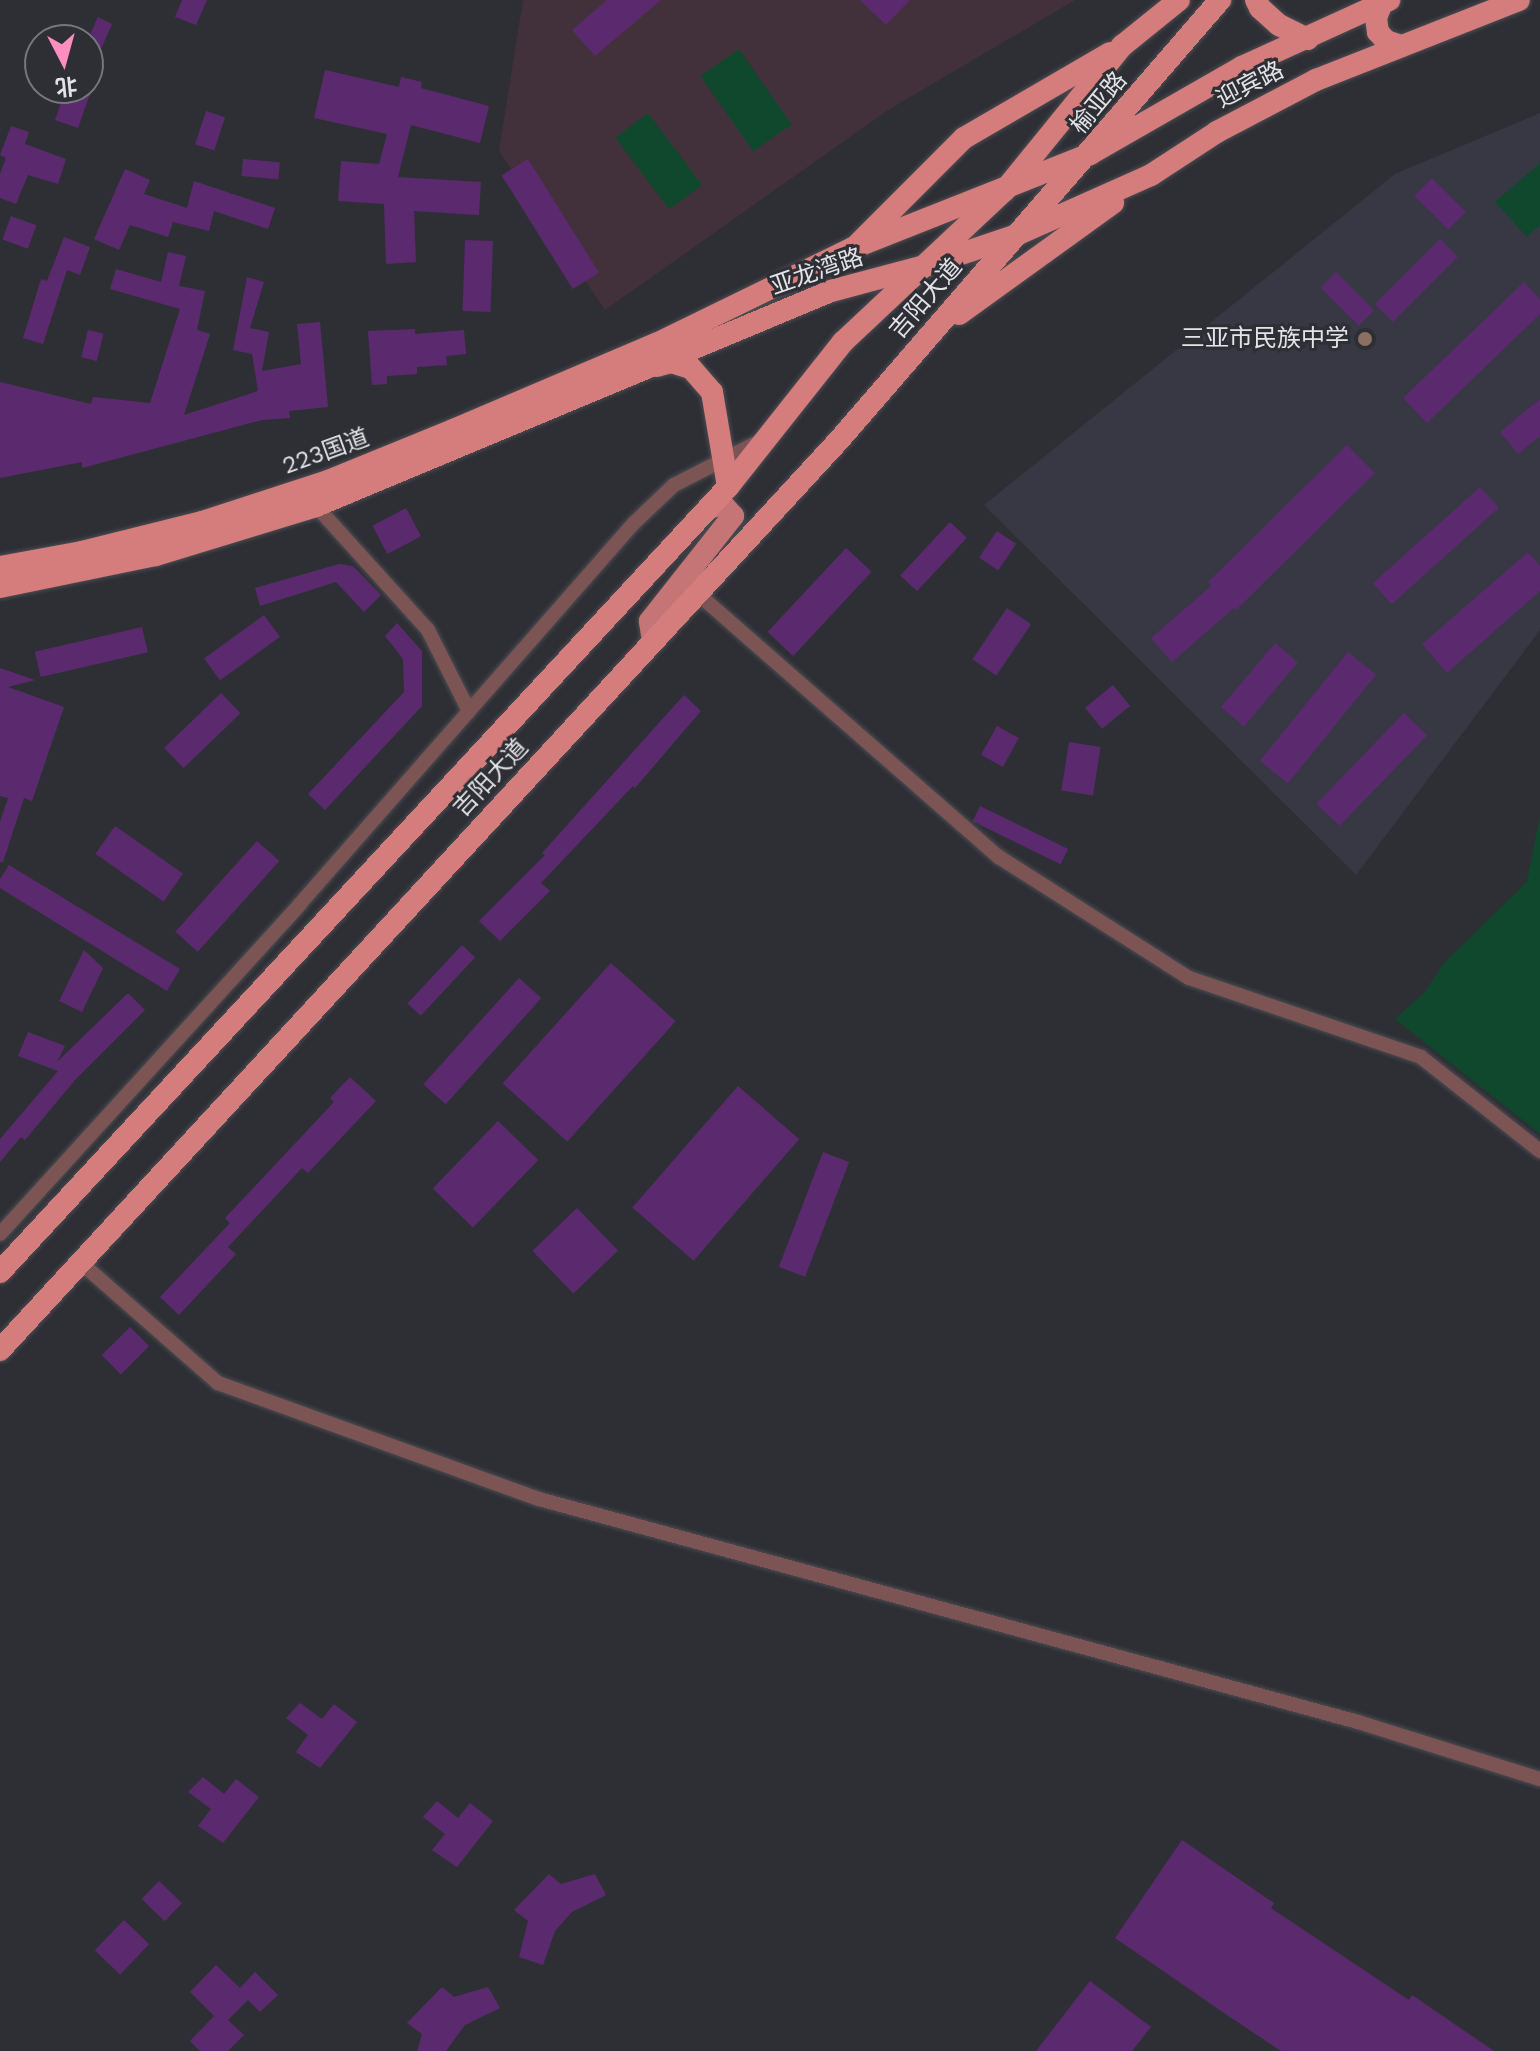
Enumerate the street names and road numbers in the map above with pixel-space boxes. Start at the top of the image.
street label: 迎宾路 [1211,56,1289,114]
street label: 榆亚路 [1065,66,1133,140]
street label: 亚龙湾路 [767,243,867,301]
street label: 吉阳大道 [884,253,968,345]
street label: 223国道 [279,423,373,481]
street label: 吉阳大道 [448,733,534,823]

